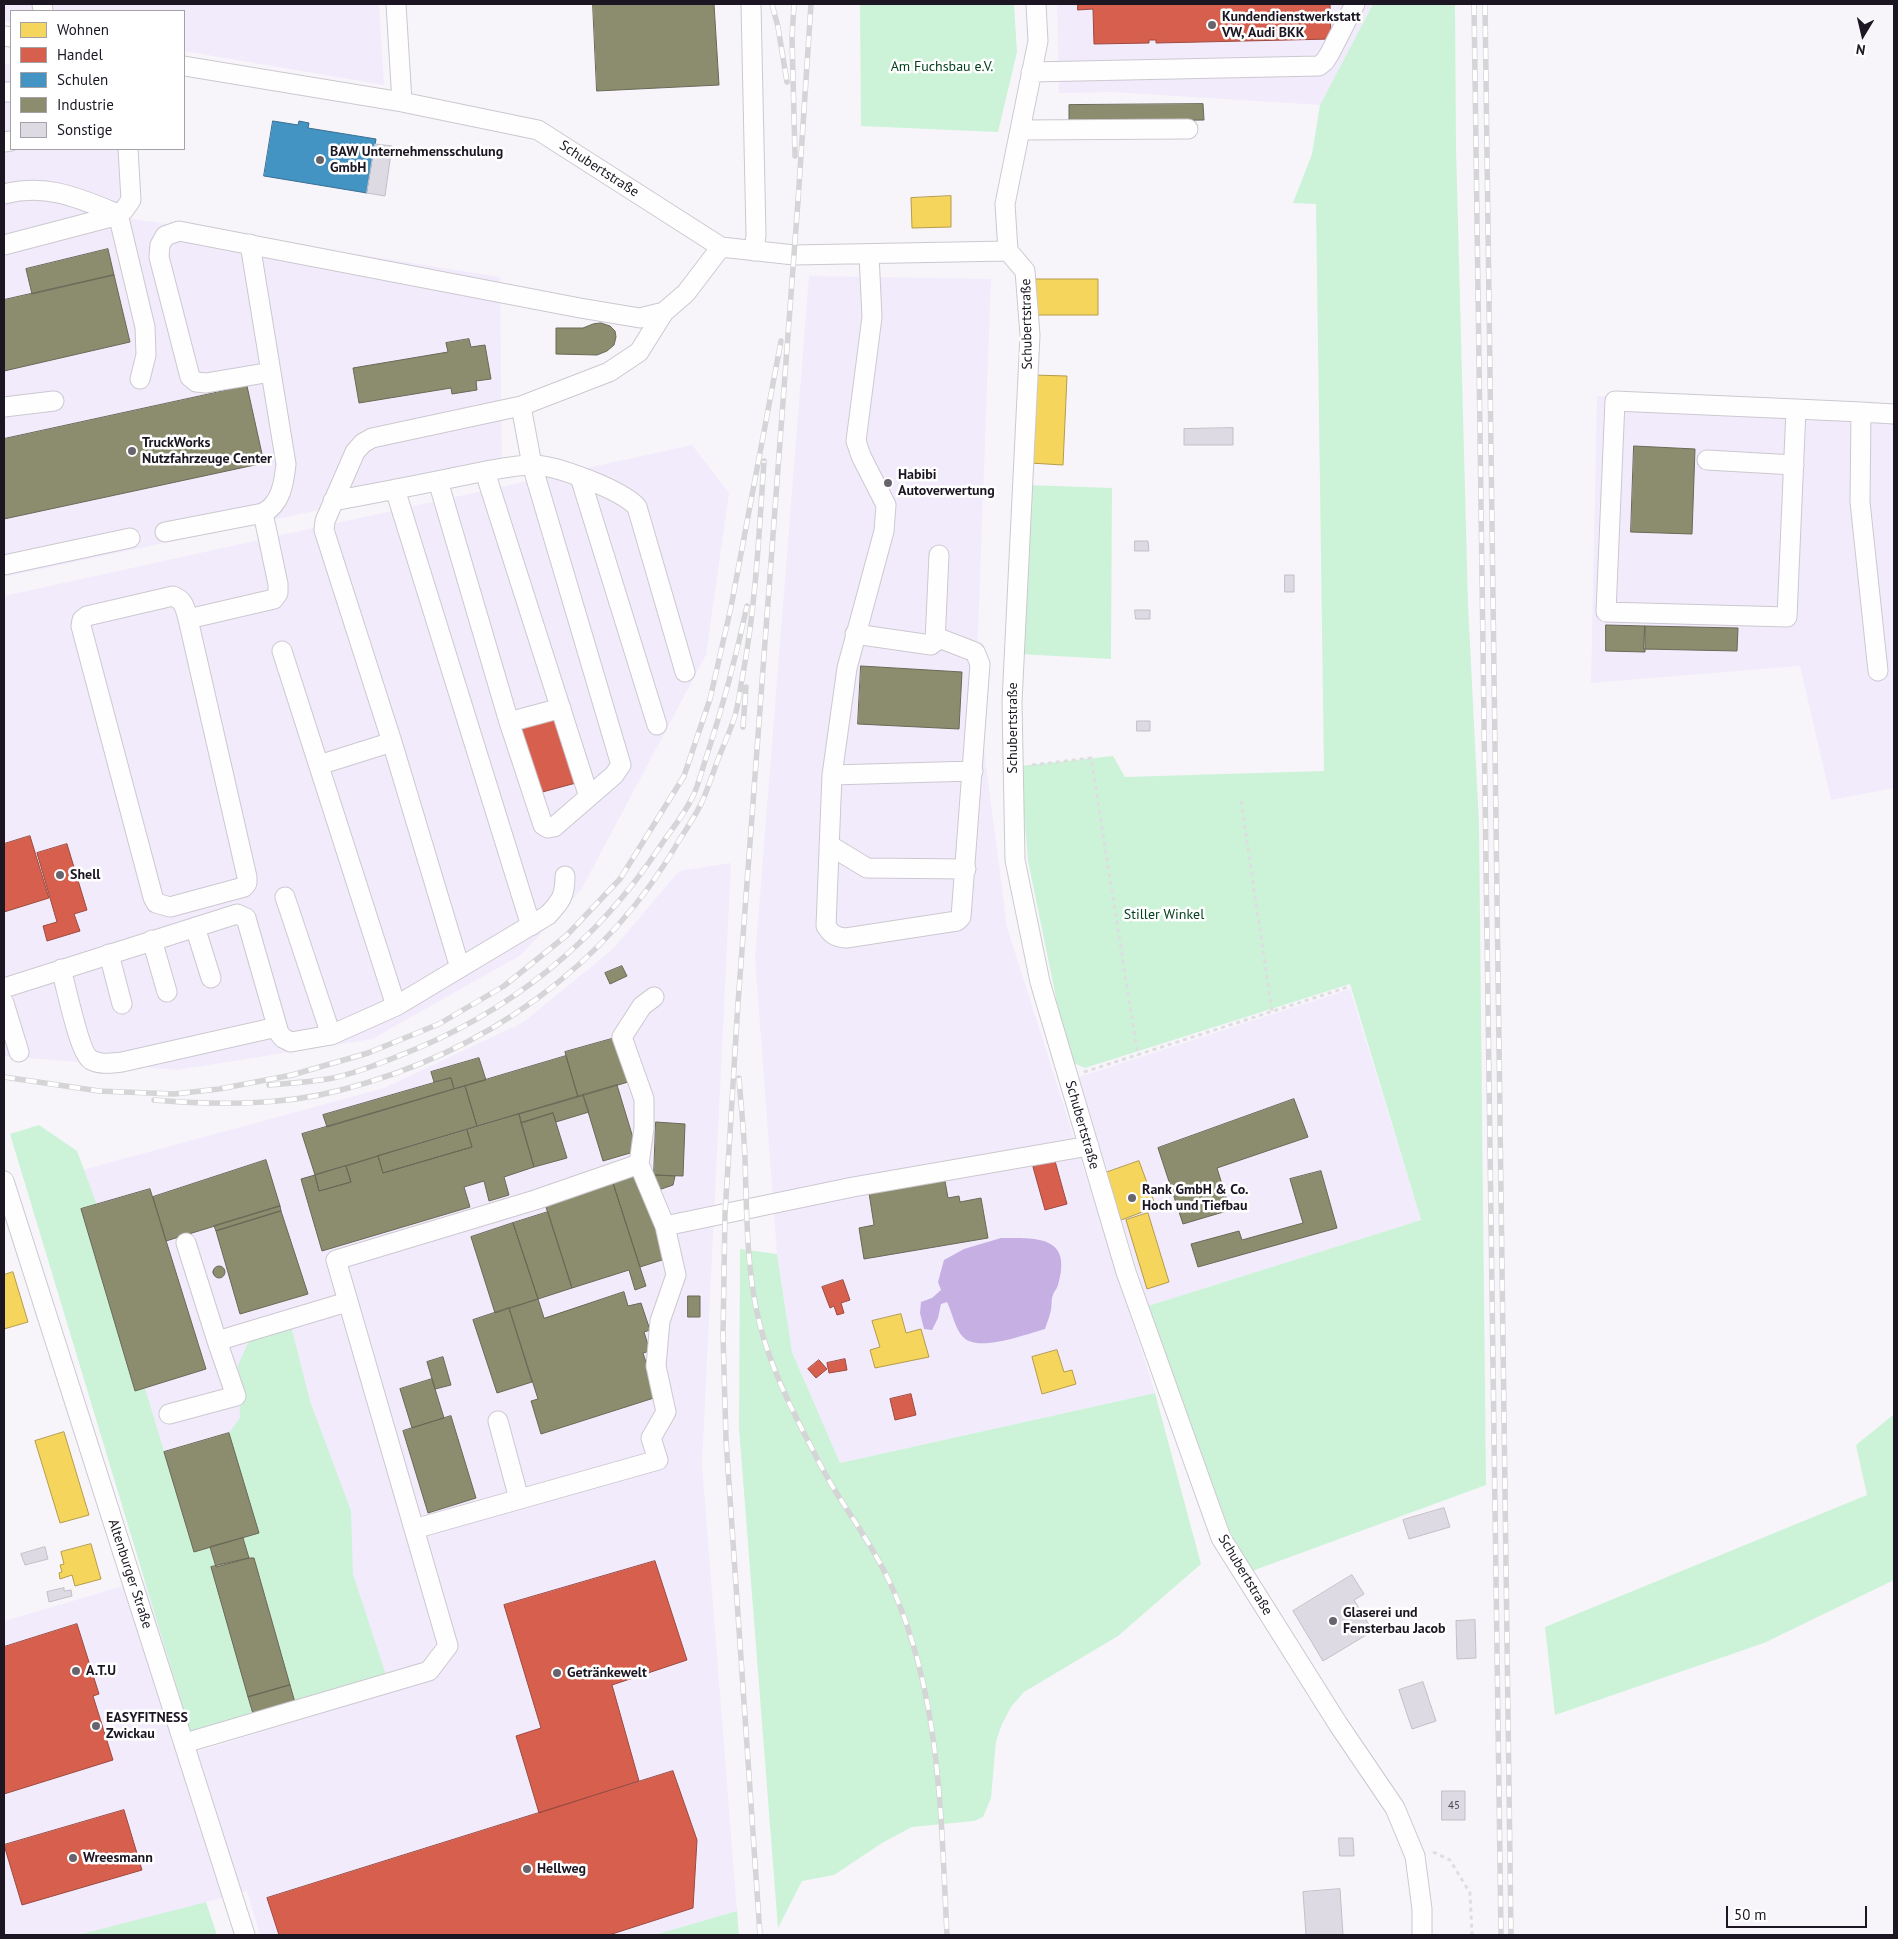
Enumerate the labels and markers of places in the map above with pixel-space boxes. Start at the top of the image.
place label: Kundendienstwerkstatt VW, Audi BKK [1222,9,1361,41]
marker: Kundendienstwerkstatt VW, Audi BKK [1206,19,1218,31]
place label: BAW Unternehmensschulung GmbH [330,144,503,176]
marker: BAW Unternehmensschulung GmbH [314,154,326,166]
place label: TruckWorks Nutzfahrzeuge Center [142,435,272,468]
marker: TruckWorks Nutzfahrzeuge Center [126,445,138,457]
place label: Habibi Autoverwertung [898,467,995,500]
marker: Habibi Autoverwertung [882,477,894,489]
place label: Shell [70,867,100,883]
marker: Shell [54,869,66,881]
place label: Rank GmbH & Co. Hoch und Tiefbau [1142,1182,1248,1214]
marker: Rank GmbH & Co. Hoch und Tiefbau [1126,1192,1138,1204]
place label: Glaserei und Fensterbau Jacob [1343,1605,1446,1638]
marker: Glaserei und Fensterbau Jacob [1327,1615,1339,1627]
place label: A.T.U [86,1663,116,1679]
marker: A.T.U [70,1665,82,1677]
place label: Getränkewelt [567,1665,647,1681]
marker: Getränkewelt [551,1667,563,1679]
place label: EASYFITNESS Zwickau [106,1710,188,1742]
marker: EASYFITNESS Zwickau [90,1720,102,1732]
place label: Wreesmann [83,1850,153,1866]
marker: Wreesmann [67,1852,79,1864]
place label: Hellweg [537,1861,586,1877]
marker: Hellweg [521,1863,533,1875]

